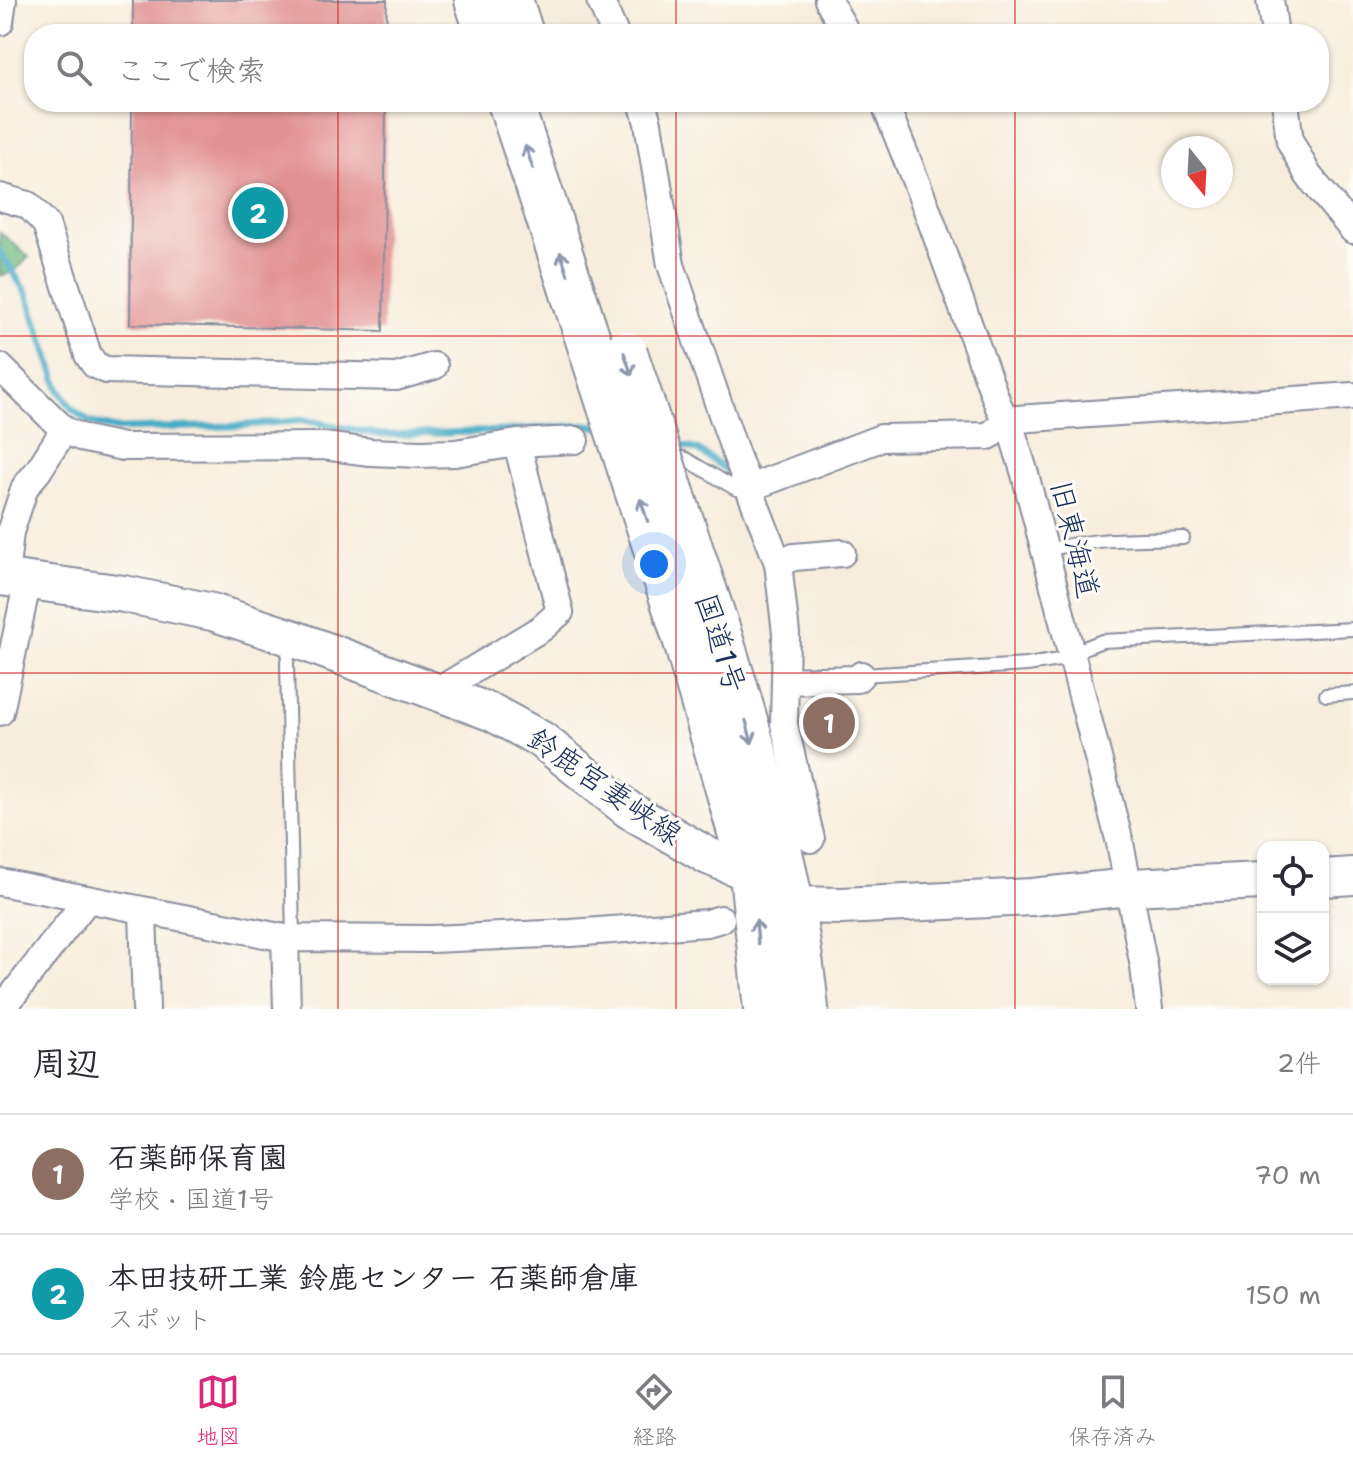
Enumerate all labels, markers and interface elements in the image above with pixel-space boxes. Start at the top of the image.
search box [24,24,1329,112]
icon: search [52,46,96,90]
text: ここで検索 [116,50,266,91]
north arrow [1161,136,1233,208]
one-way arrow [520,145,535,170]
pin: 2 [232,183,284,243]
one-way arrow [555,251,570,276]
one-way arrow [622,351,637,376]
street label: 旧東海道 [1041,476,1109,602]
one-way arrow [636,498,651,524]
your location [634,544,674,584]
street label: 国道1号 [686,588,756,698]
pin: 1 [803,693,855,753]
street label: 鈴鹿宮妻峡線 [520,718,690,854]
one-way arrow [742,718,757,744]
map controls [1257,841,1329,985]
button: locate [1257,841,1329,913]
button: layers [1257,913,1329,985]
one-way arrow [749,919,764,946]
text: 周辺 [32,1040,100,1086]
text: 2件 [1277,1045,1321,1080]
text: 石薬師保育園 [108,1137,288,1178]
text: 1 [52,1157,64,1192]
text: 70 m [1254,1157,1321,1192]
text: 学校 · 国道1号 [108,1181,274,1216]
text: 本田技研工業 鈴鹿センター 石薬師倉庫 [108,1257,639,1298]
text: 2 [49,1277,67,1312]
text: 150 m [1245,1277,1321,1312]
text: スポット [108,1301,212,1336]
tab: 地図 [196,1370,240,1451]
tab: 経路 [632,1370,677,1451]
tab: 保存済み [1069,1370,1157,1451]

